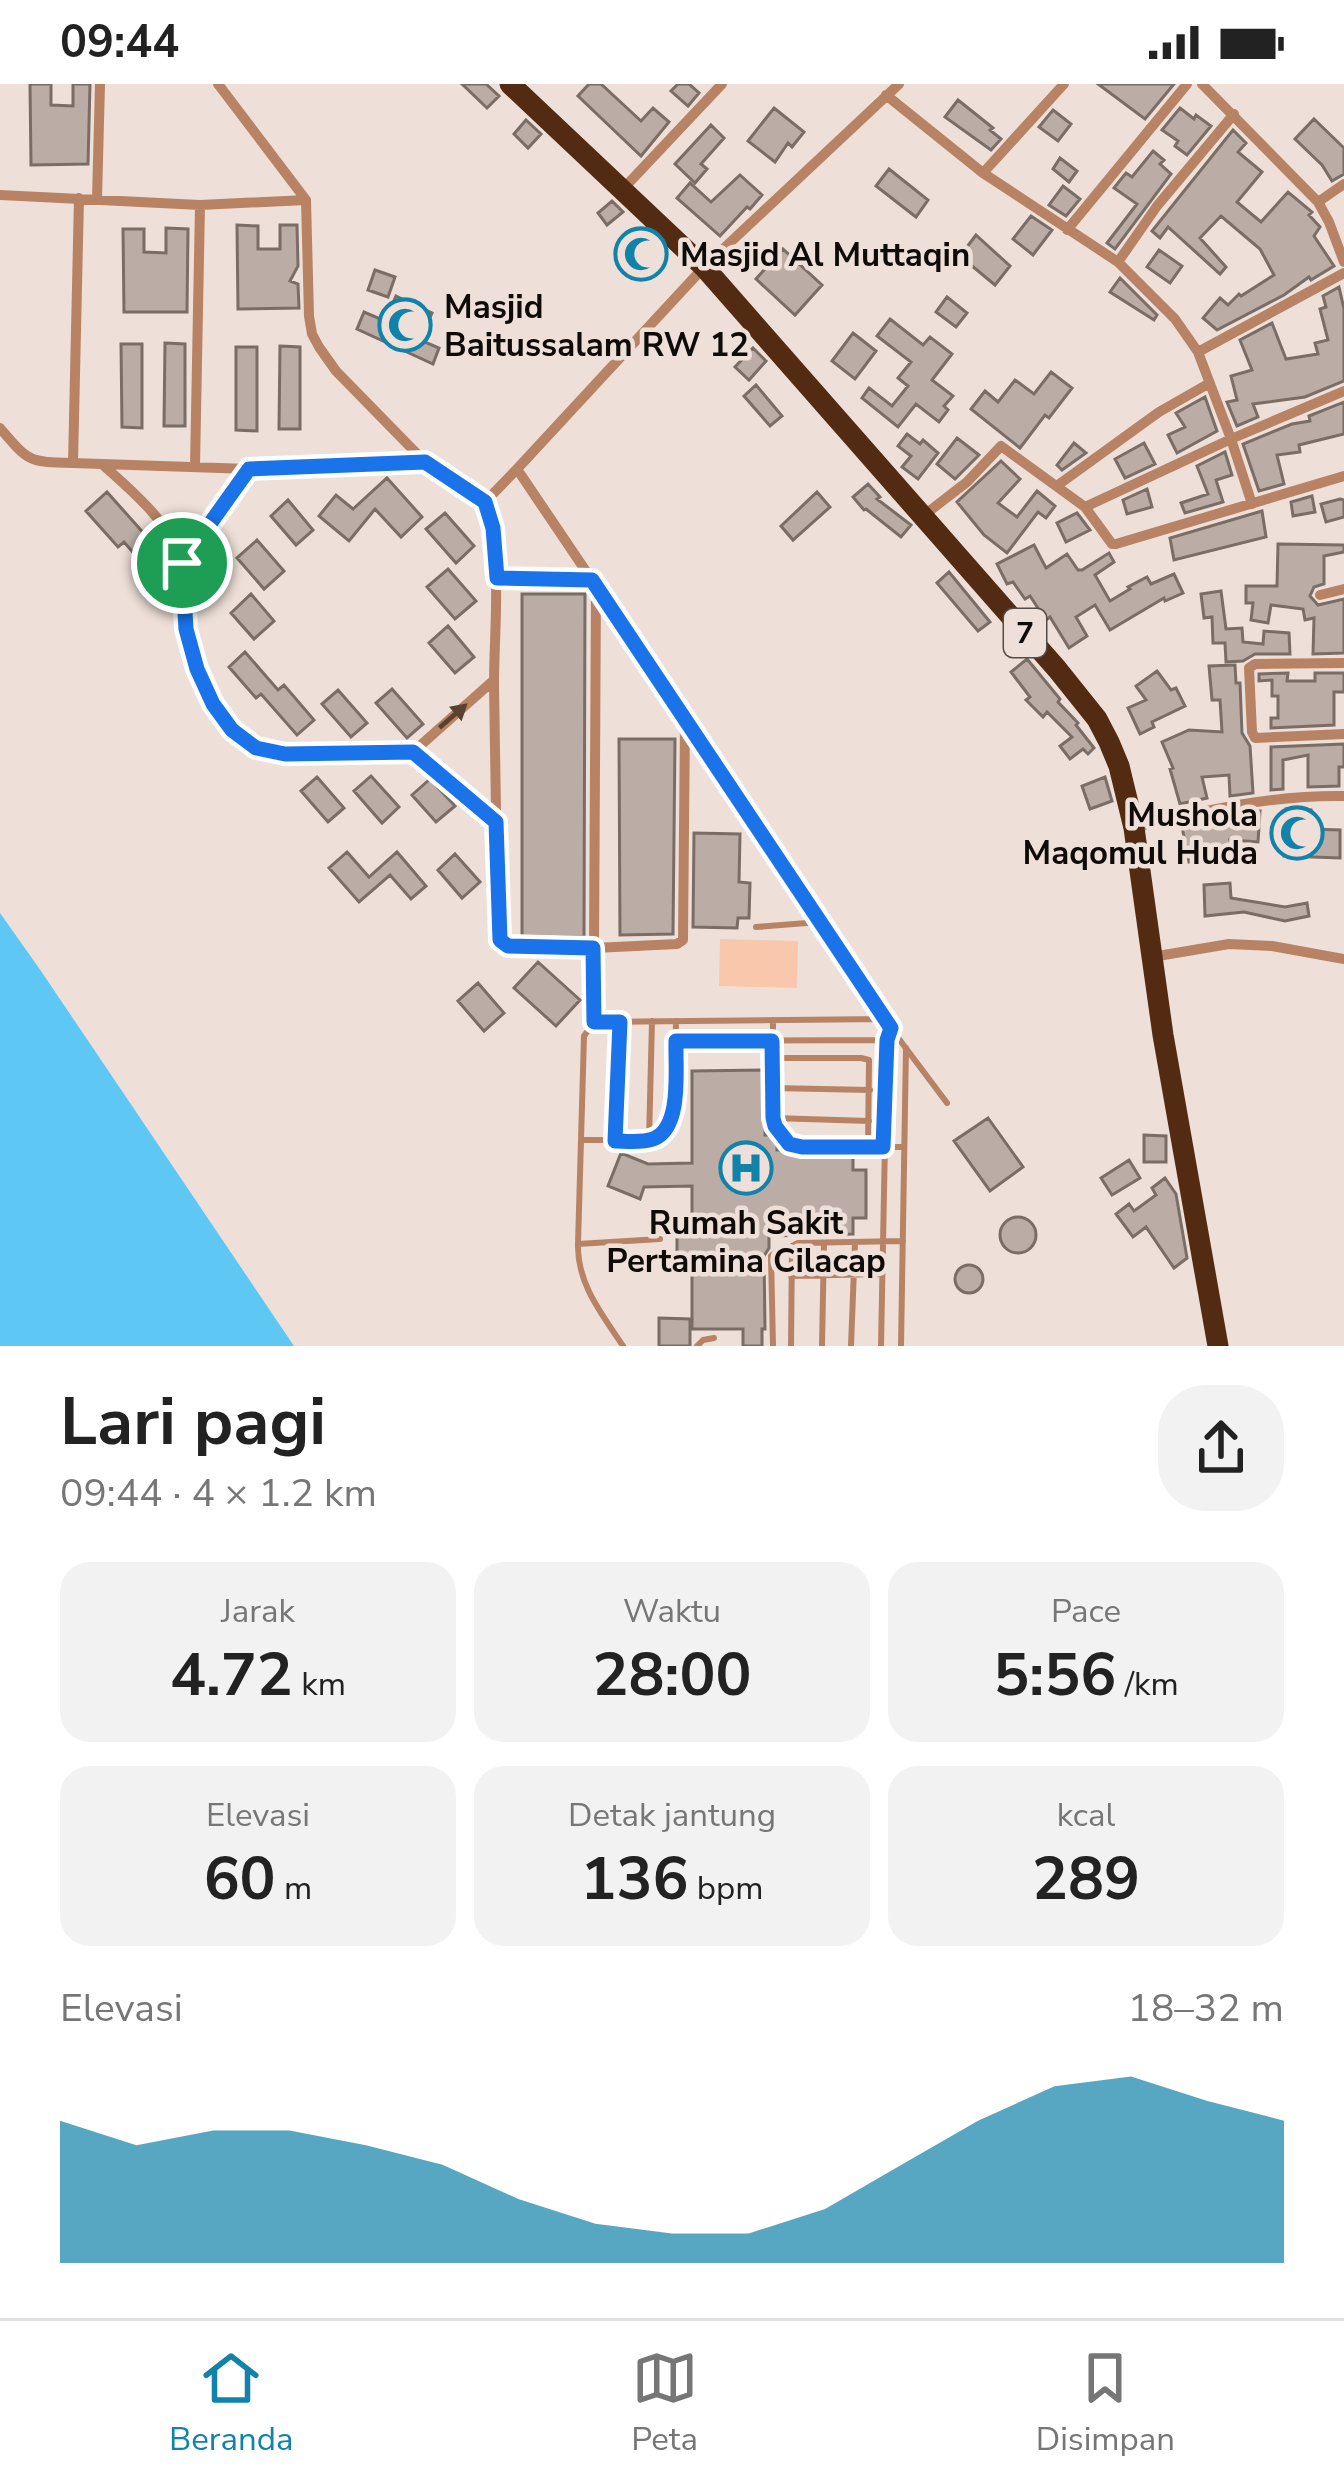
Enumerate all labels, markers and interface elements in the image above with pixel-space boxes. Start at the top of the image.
text: 09:44 [60,12,179,73]
mosque icon: Masjid Al Muttaqin [613,226,669,282]
place label: Masjid Al Muttaqin [680,233,970,278]
place label: Masjid Baitussalam RW 12 [444,285,749,368]
mosque icon: Masjid Baitussalam RW 12 [377,297,433,353]
pin [131,512,233,614]
icon: arrive [149,530,215,596]
road number: 7 [1004,609,1046,657]
one-way arrow [439,703,468,730]
place label: Mushola Maqomul Huda [1023,793,1258,876]
mosque icon: Mushola Maqomul Huda [1269,805,1325,861]
hospital icon: Rumah Sakit Pertamina Cilacap [718,1140,774,1196]
place label: Rumah Sakit Pertamina Cilacap [606,1201,886,1284]
text: Lari pagi [60,1377,326,1467]
button: share [1158,1385,1284,1511]
text: 09:44 · 4 × 1.2 km [60,1467,377,1520]
text: Jarak [221,1589,295,1634]
text: Waktu [623,1589,721,1634]
text: Pace [1051,1589,1121,1634]
text: 4.72 [170,1634,293,1716]
text: 28:00 [593,1634,751,1716]
text: 5:56 [993,1634,1116,1716]
text: km [293,1662,346,1707]
text: /km [1116,1662,1179,1707]
text: Elevasi [206,1793,310,1838]
text: Detak jantung [568,1793,776,1838]
text: kcal [1057,1793,1115,1838]
text: 60 [204,1838,276,1920]
text: 136 [580,1838,688,1920]
text: 289 [1032,1838,1140,1920]
text: m [276,1866,312,1911]
text: bpm [688,1866,764,1911]
text: Elevasi [60,1982,183,2035]
text: 18–32 m [1127,1982,1284,2035]
tab: Beranda [169,2345,293,2462]
tab: Peta [631,2345,698,2462]
tab: Disimpan [1036,2345,1175,2462]

